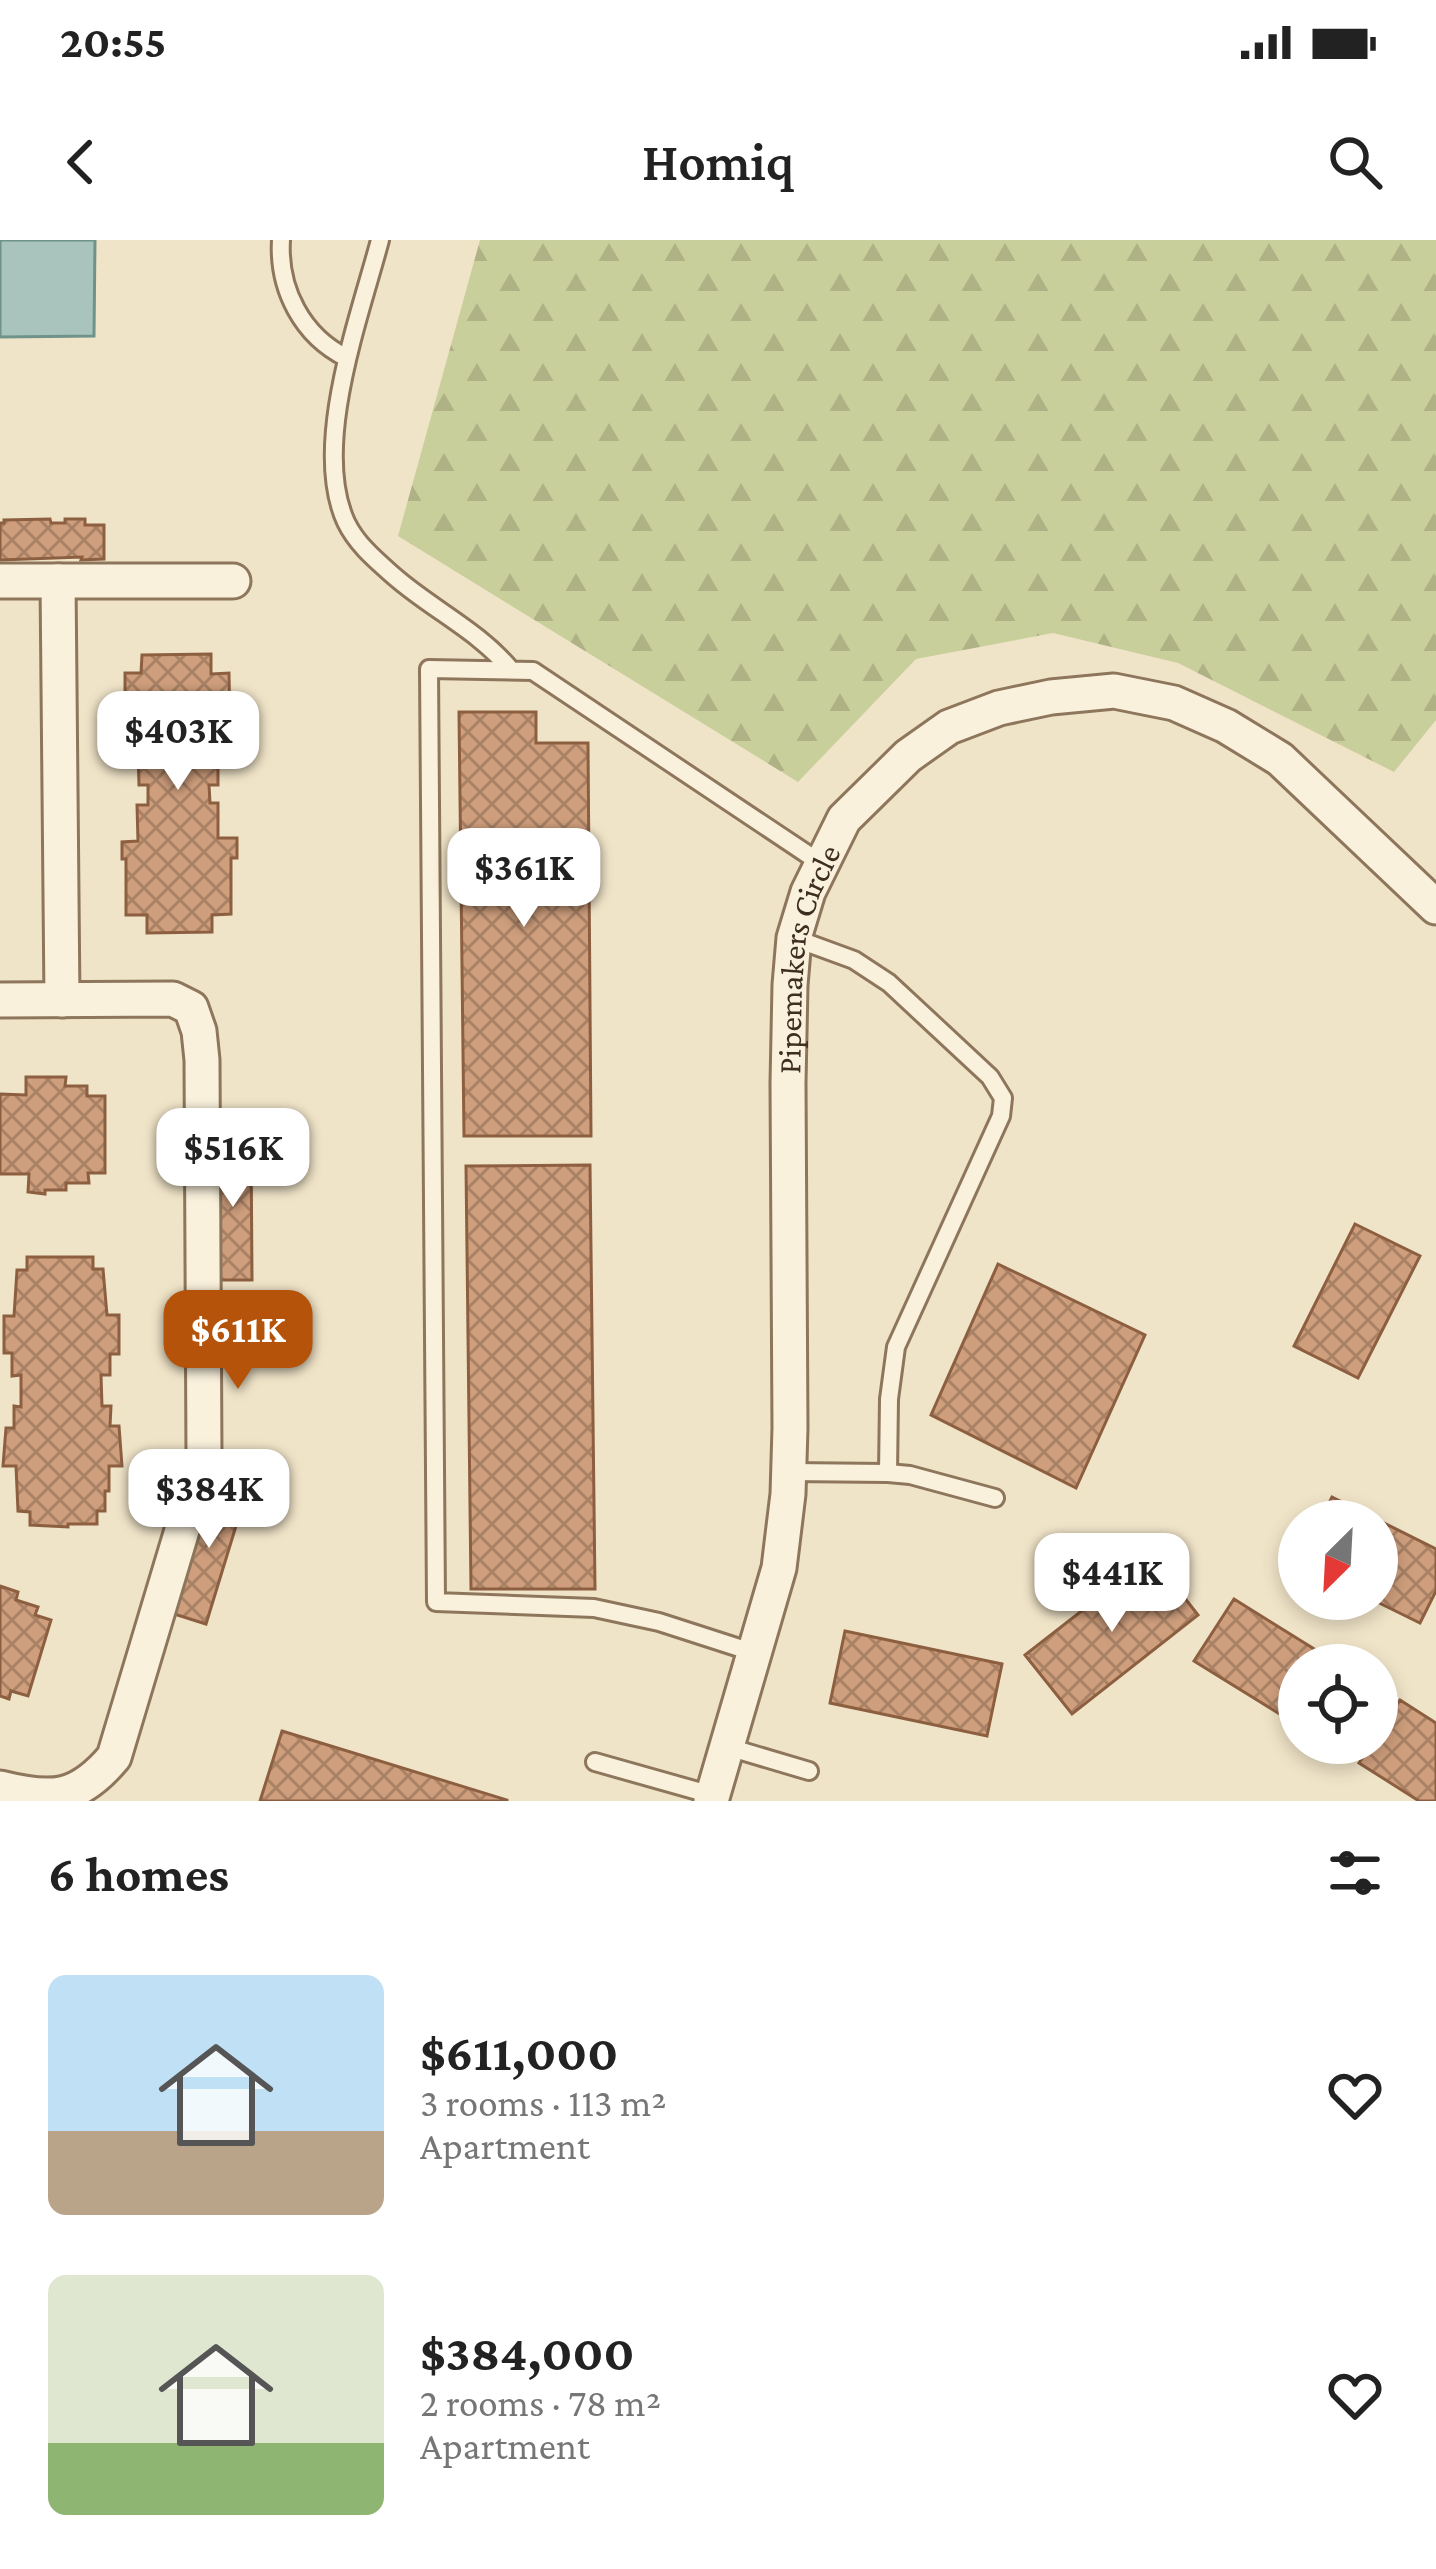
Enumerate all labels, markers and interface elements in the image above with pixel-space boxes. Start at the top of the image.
text: 20:55 [60,17,166,67]
icon: back [48,129,114,195]
icon: search [1322,129,1388,195]
text: Homiq [642,132,794,192]
pin: $403K [94,691,262,793]
text: $403K [124,708,232,751]
pin: $361K [440,828,608,930]
street label: Pipemakers Circle [770,838,847,1074]
text: $361K [474,845,574,888]
pin: $516K [149,1108,317,1210]
text: $516K [183,1125,283,1168]
pin: $611K [154,1290,322,1392]
text: $611K [191,1307,285,1350]
pin: $384K [125,1449,293,1551]
text: $384K [155,1466,263,1509]
north arrow [1278,1500,1398,1620]
map controls [1278,1500,1398,1764]
pin: $441K [1028,1533,1196,1635]
text: $441K [1061,1550,1163,1593]
button: locate [1278,1644,1398,1764]
icon: filters [1322,1840,1388,1906]
text: 6 homes [48,1845,229,1902]
icon: home [144,2023,288,2167]
text: $611,000 [420,2024,618,2081]
icon: heart [1322,2062,1388,2128]
text: 3 rooms · 113 m² [420,2081,667,2124]
text: Apartment [420,2124,590,2167]
icon: home [144,2323,288,2467]
text: $384,000 [420,2324,634,2381]
icon: heart [1322,2362,1388,2428]
text: 2 rooms · 78 m² [420,2381,661,2424]
text: Apartment [420,2424,590,2467]

